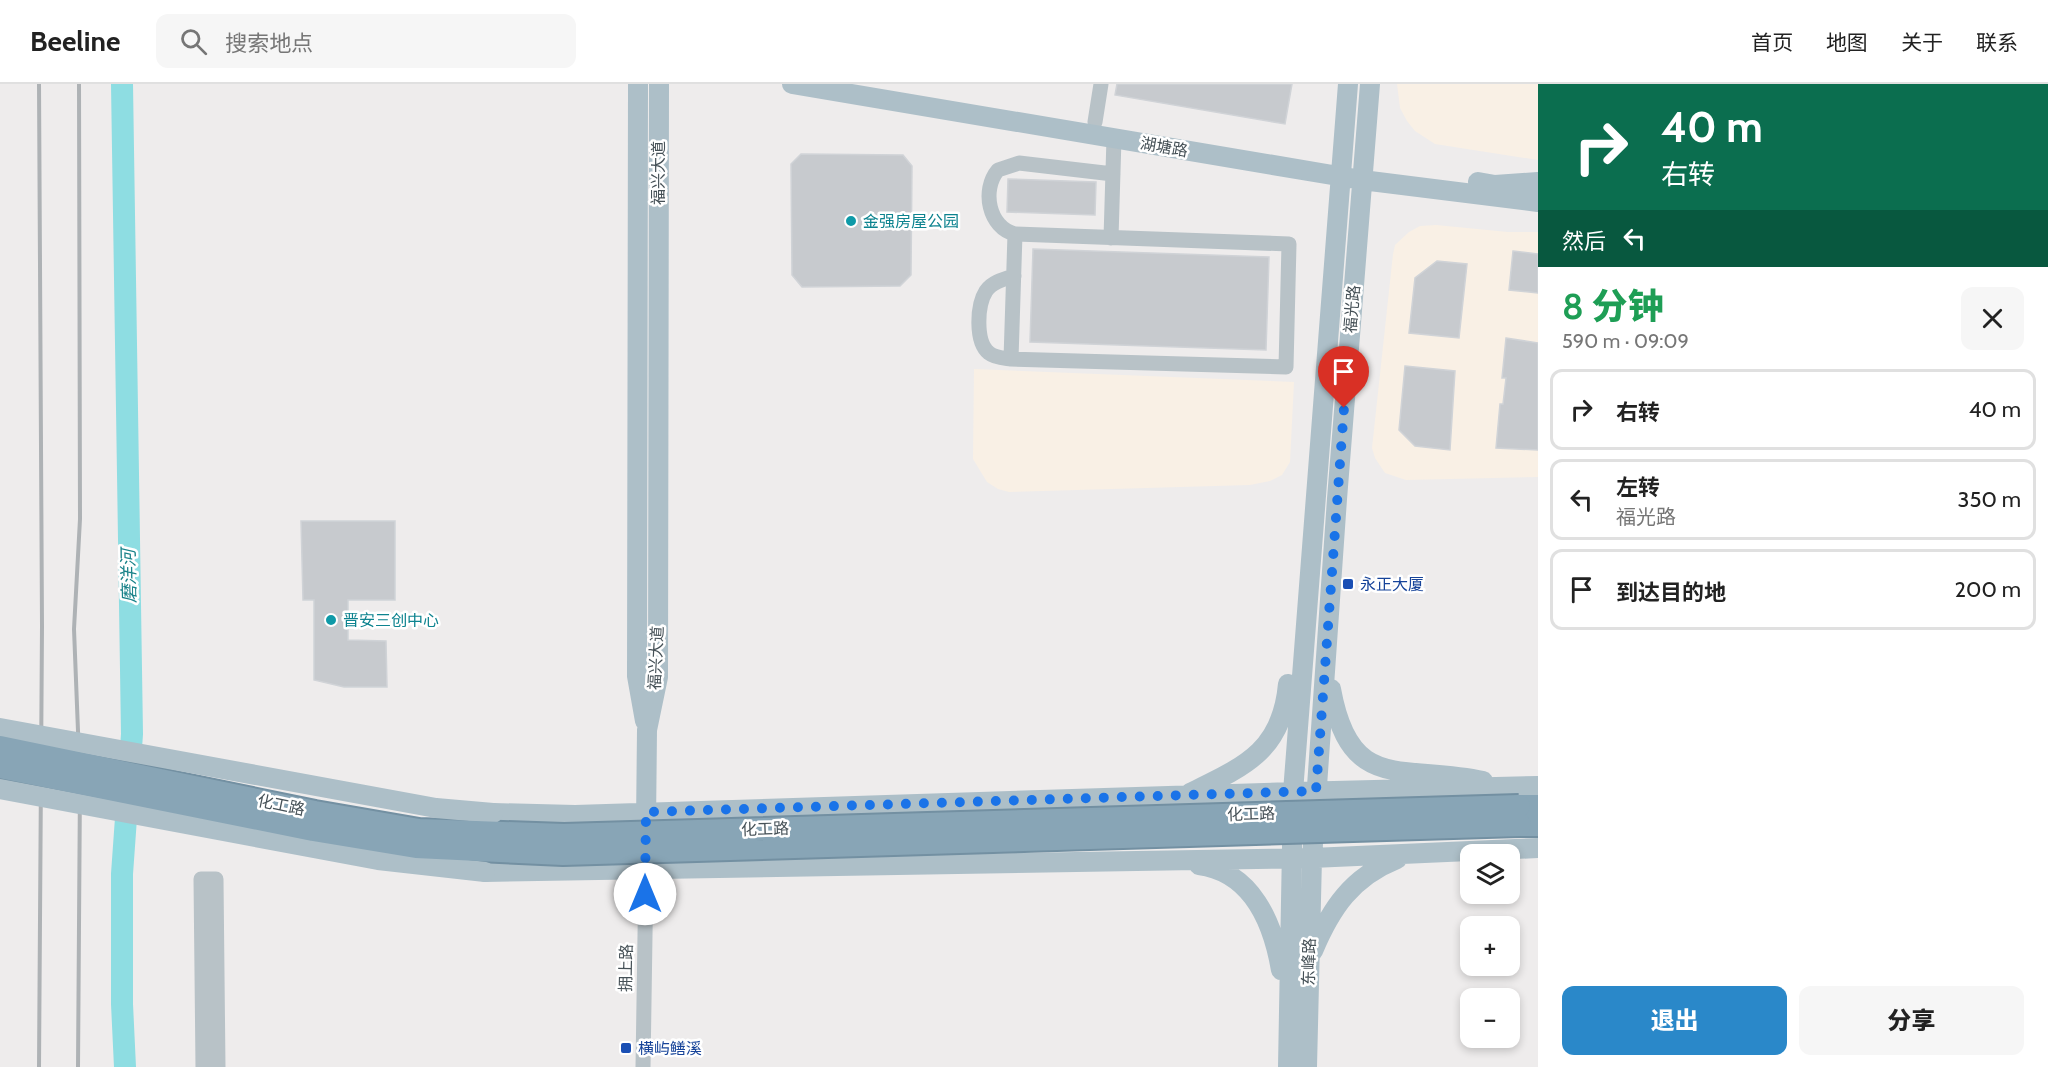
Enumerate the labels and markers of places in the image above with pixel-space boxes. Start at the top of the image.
place label: 金强房屋公园 [863,212,959,231]
marker: 金强房屋公园 [844,214,858,228]
pin [1318,346,1369,408]
place label: 永正大厦 [1360,575,1424,594]
marker: 永正大厦 [1341,577,1355,591]
place label: 晋安三创中心 [343,611,439,630]
marker: 晋安三创中心 [324,613,338,627]
place label: 横屿鳝溪 [638,1039,702,1058]
marker: 横屿鳝溪 [619,1041,633,1055]

